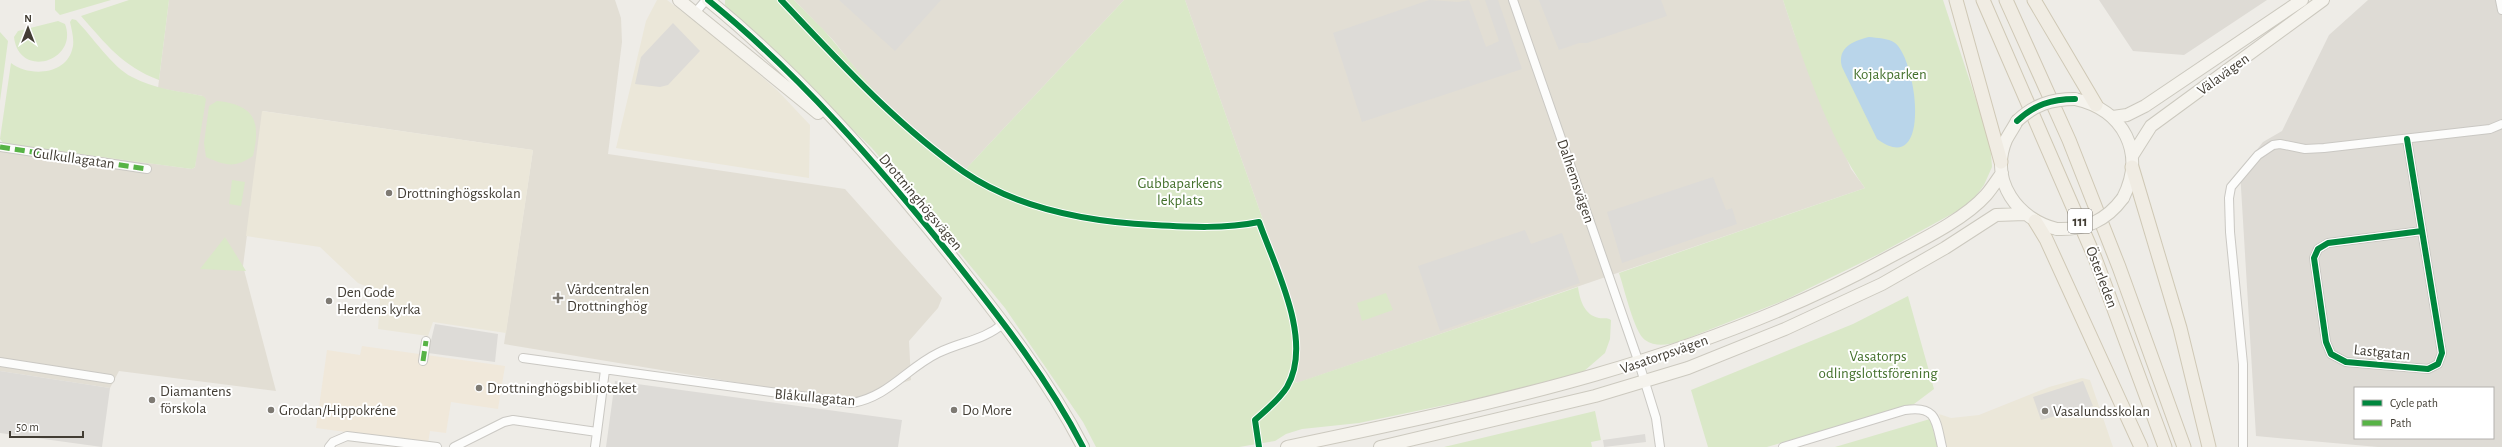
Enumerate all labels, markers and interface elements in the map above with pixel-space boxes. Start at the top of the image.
north arrow [8,8,48,48]
text: N [24,13,32,24]
street label: Välavägen [2195,51,2252,98]
park label: Kojakparken [1853,67,1927,82]
street label: Dalhemsvägen [1554,137,1597,225]
street label: Gulkullagatan [32,145,116,172]
street label: Drottninghögsvägen [876,151,965,253]
park label: Gubbaparkens lekplats [1138,176,1222,208]
place label: Drottninghögsskolan [397,186,521,201]
marker: Drottninghögsskolan [384,188,394,198]
road number: 111 [2068,209,2092,233]
street label: Österleden [2083,244,2122,310]
place label: Vårdcentralen Drottninghög [567,282,649,314]
place label: Den Gode Herdens kyrka [337,285,421,317]
marker: Vårdcentralen Drottninghög [552,292,564,304]
marker: Den Gode Herdens kyrka [324,296,334,306]
street label: Vasatorpsvägen [1618,332,1710,377]
street label: Lastgatan [2353,342,2411,363]
park label: Vasatorps odlingslottsförening [1819,349,1938,381]
place label: Drottninghögsbiblioteket [487,381,637,396]
marker: Drottninghögsbiblioteket [474,383,484,393]
place label: Diamantens förskola [160,384,231,416]
street label: Blåkullagatan [774,387,856,408]
legend [2354,387,2494,439]
marker: Diamantens förskola [147,395,157,405]
text: Cycle path [2390,397,2438,410]
place label: Grodan/Hippokréne [279,403,396,418]
place label: Do More [962,403,1012,418]
place label: Vasalundsskolan [2053,404,2150,419]
marker: Grodan/Hippokréne [266,405,276,415]
marker: Do More [949,405,959,415]
marker: Vasalundsskolan [2040,406,2050,416]
scale bar [10,413,83,439]
text: Path [2390,417,2412,429]
text: 50 m [16,421,39,433]

